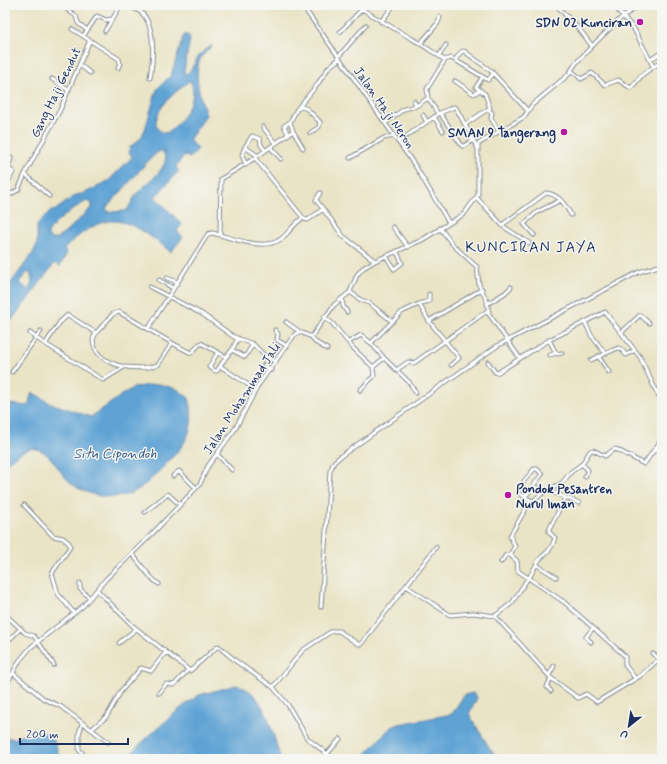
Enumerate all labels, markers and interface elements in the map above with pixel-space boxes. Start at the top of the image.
place label: SDN 02 Kunciran [536,15,632,32]
marker: SDN 02 Kunciran [635,17,645,27]
street label: Gang Haji Gendut [27,45,87,141]
street label: Jalan Haji Neron [349,64,418,152]
place label: SMAN 9 Tangerang [448,125,556,144]
marker: SMAN 9 Tangerang [559,127,569,137]
district label: KUNCIRAN JAYA [465,238,597,258]
street label: Jalan Mohammad Jali [200,339,285,458]
water label: Situ Cipondoh [74,445,156,463]
place label: Pondok Pesantren Nurul Iman [516,481,612,513]
marker: Pondok Pesantren Nurul Iman [503,490,513,500]
north arrow [609,706,649,746]
scale bar [20,720,128,746]
text: U [618,726,631,742]
text: 200 m [26,727,59,743]

